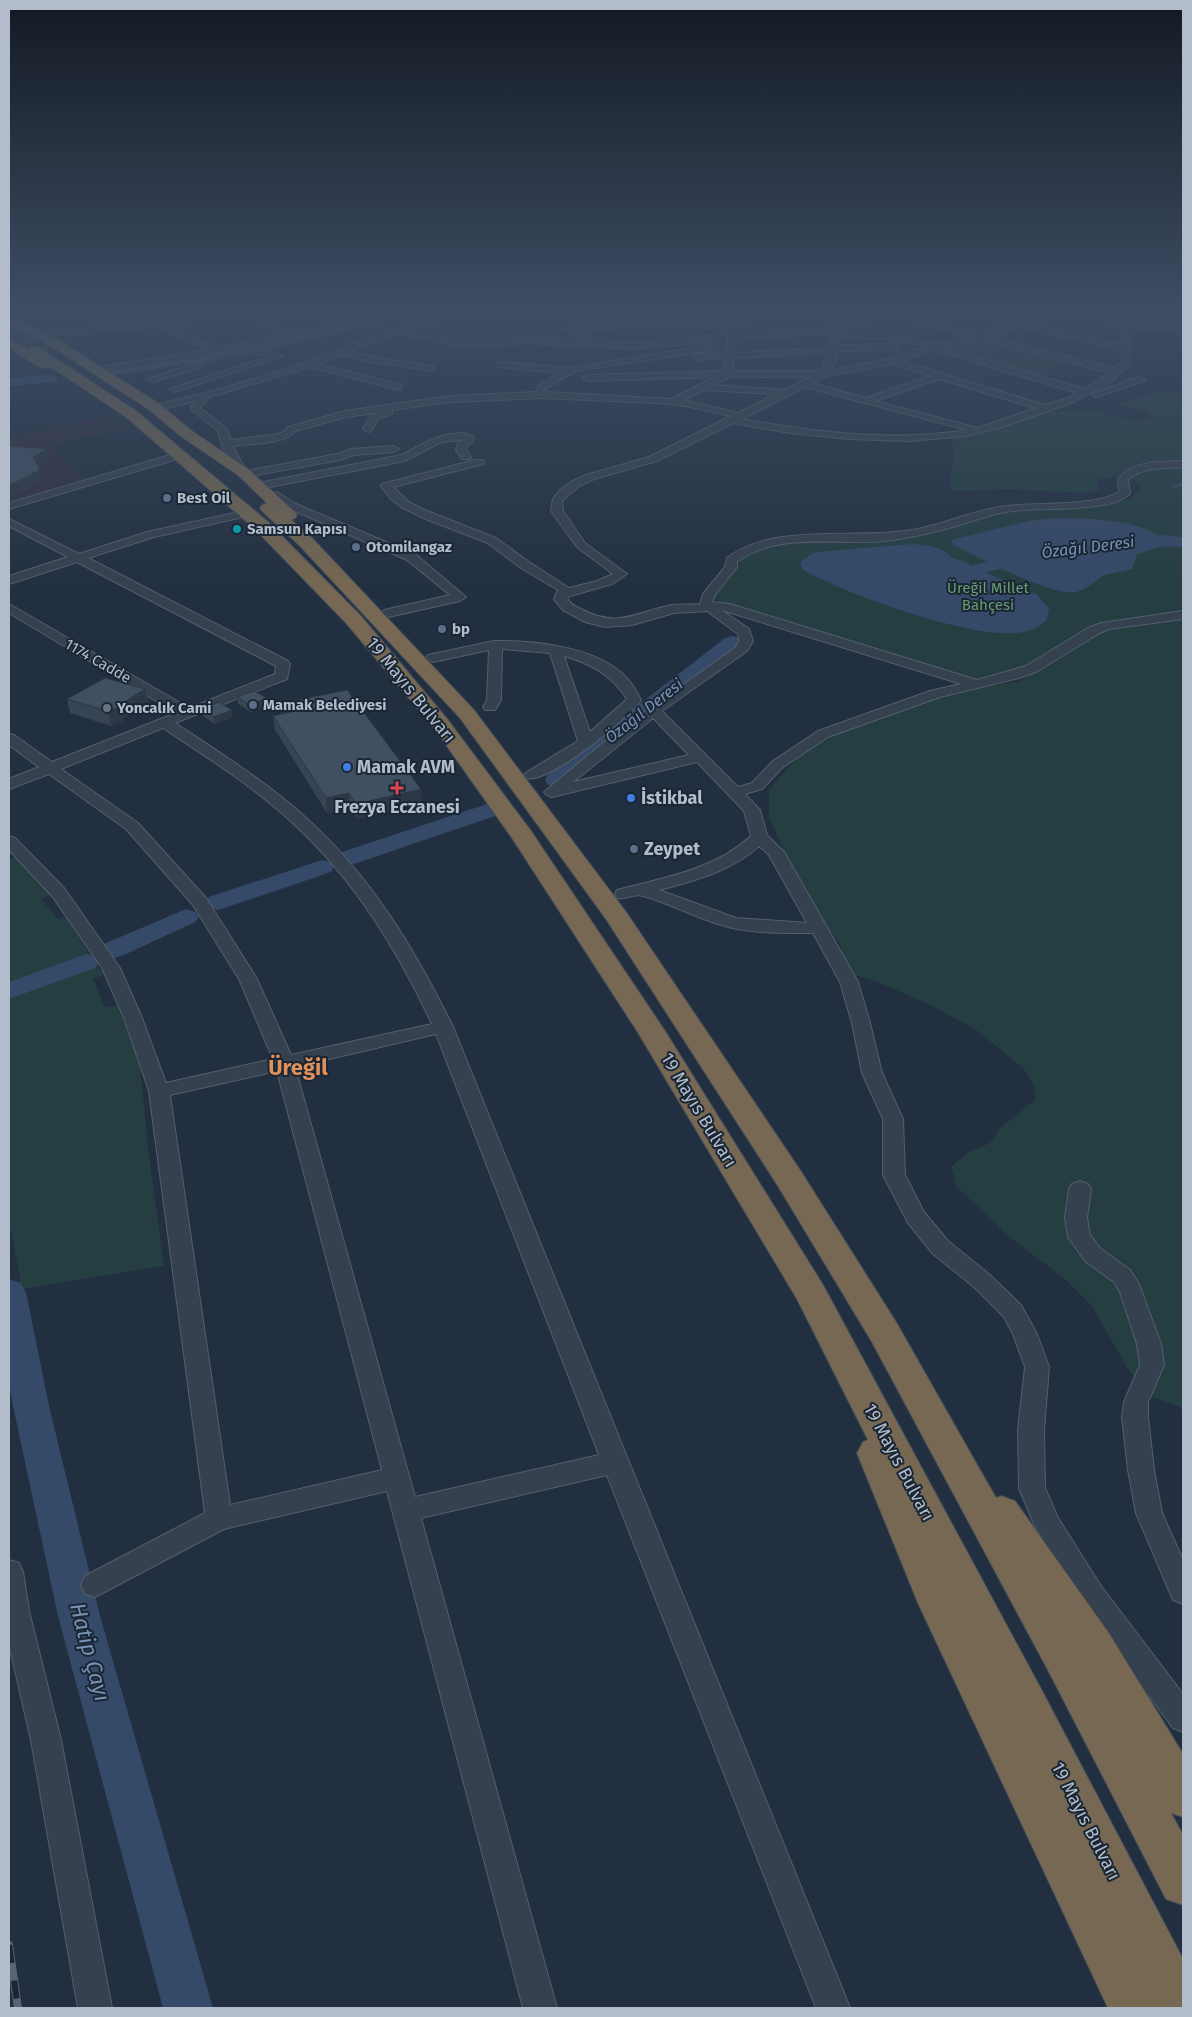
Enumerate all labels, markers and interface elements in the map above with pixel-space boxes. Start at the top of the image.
place label: Best Oil [177,489,231,507]
marker: Best Oil [161,492,173,504]
place label: Samsun Kapısı [247,520,347,538]
marker: Samsun Kapısı [231,523,243,535]
water label: Özağıl Deresi [1040,532,1136,562]
place label: Otomilangaz [366,538,452,556]
marker: Otomilangaz [350,541,362,553]
park label: Üreğil Millet Bahçesi [947,579,1030,614]
place label: bp [452,620,470,638]
marker: bp [436,623,448,635]
street label: 19 Mayıs Bulvarı [362,633,460,747]
street label: 1174 Cadde [62,635,134,687]
water label: Özağıl Deresi [601,674,687,747]
place label: Mamak Belediyesi [263,696,387,714]
place label: Yoncalık Cami [116,699,212,717]
marker: Mamak Belediyesi [247,699,259,711]
marker: Yoncalık Cami [101,702,113,714]
place label: Mamak AVM [357,756,455,778]
marker: Mamak AVM [341,761,353,773]
marker: Frezya Eczanesi [391,782,403,794]
place label: İstikbal [641,787,703,809]
marker: İstikbal [625,792,637,804]
place label: Frezya Eczanesi [334,796,460,818]
place label: Zeypet [644,838,701,860]
marker: Zeypet [628,843,640,855]
street label: 19 Mayıs Bulvarı [656,1049,742,1171]
district label: Üreğil [268,1054,328,1081]
street label: 19 Mayıs Bulvarı [859,1400,939,1524]
water label: Hatip Çayı [63,1600,116,1704]
street label: 19 Mayıs Bulvarı [1047,1758,1125,1884]

